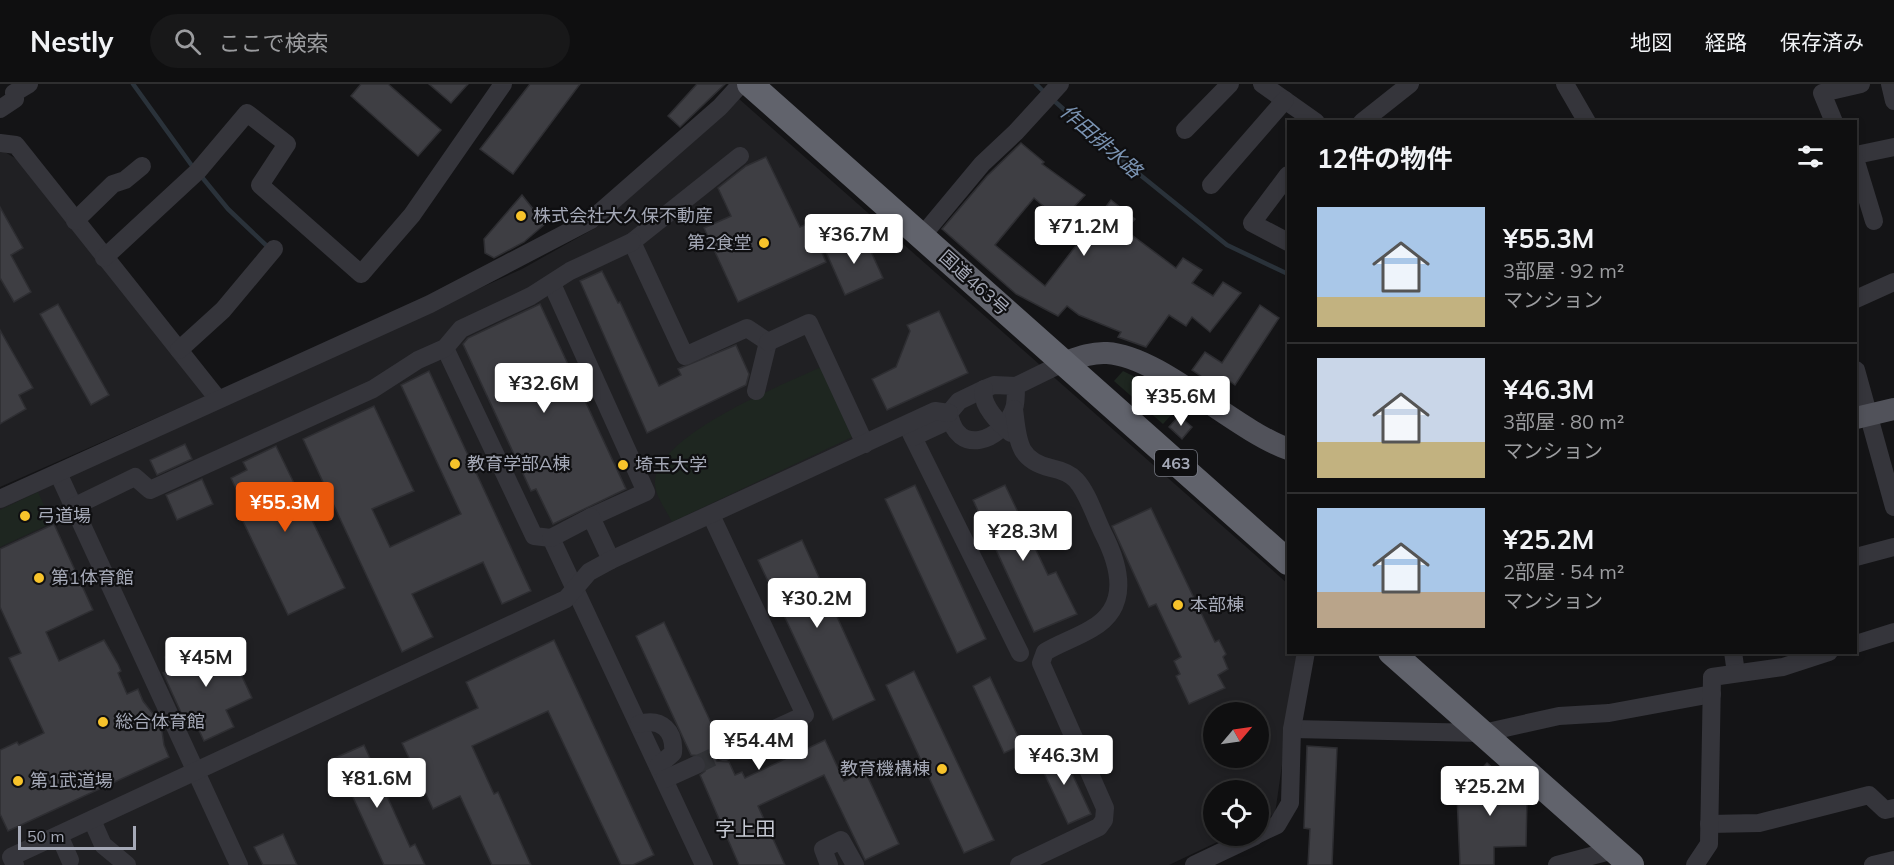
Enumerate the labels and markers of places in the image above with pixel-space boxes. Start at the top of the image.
place label: 株式会社大久保不動産 [533,204,713,227]
pin: ¥71.2M [1035,206,1133,257]
marker: 株式会社大久保不動産 [514,209,528,223]
pin: ¥36.7M [805,214,903,265]
place label: 第2食堂 [687,231,752,254]
marker: 第2食堂 [757,236,771,250]
pin: ¥32.6M [495,363,593,414]
pin: ¥35.6M [1132,376,1230,427]
place label: 教育学部A棟 [467,452,570,475]
place label: 埼玉大学 [635,453,707,476]
marker: 教育学部A棟 [448,457,462,471]
marker: 埼玉大学 [616,458,630,472]
pin: ¥55.3M [236,482,334,533]
place label: 弓道場 [37,504,91,527]
marker: 弓道場 [18,509,32,523]
pin: ¥28.3M [974,511,1072,562]
place label: 第1体育館 [51,566,134,589]
marker: 第1体育館 [32,571,46,585]
pin: ¥30.2M [768,578,866,629]
place label: 本部棟 [1190,593,1244,616]
marker: 本部棟 [1171,598,1185,612]
pin: ¥45M [170,637,242,688]
place label: 総合体育館 [115,710,205,733]
marker: 総合体育館 [96,715,110,729]
pin: ¥54.4M [710,720,808,771]
pin: ¥46.3M [1015,735,1113,786]
place label: 教育機構棟 [840,757,930,780]
pin: ¥81.6M [328,758,426,809]
marker: 教育機構棟 [935,762,949,776]
pin: ¥25.2M [1441,766,1539,817]
place label: 第1武道場 [30,769,113,792]
marker: 第1武道場 [11,774,25,788]

